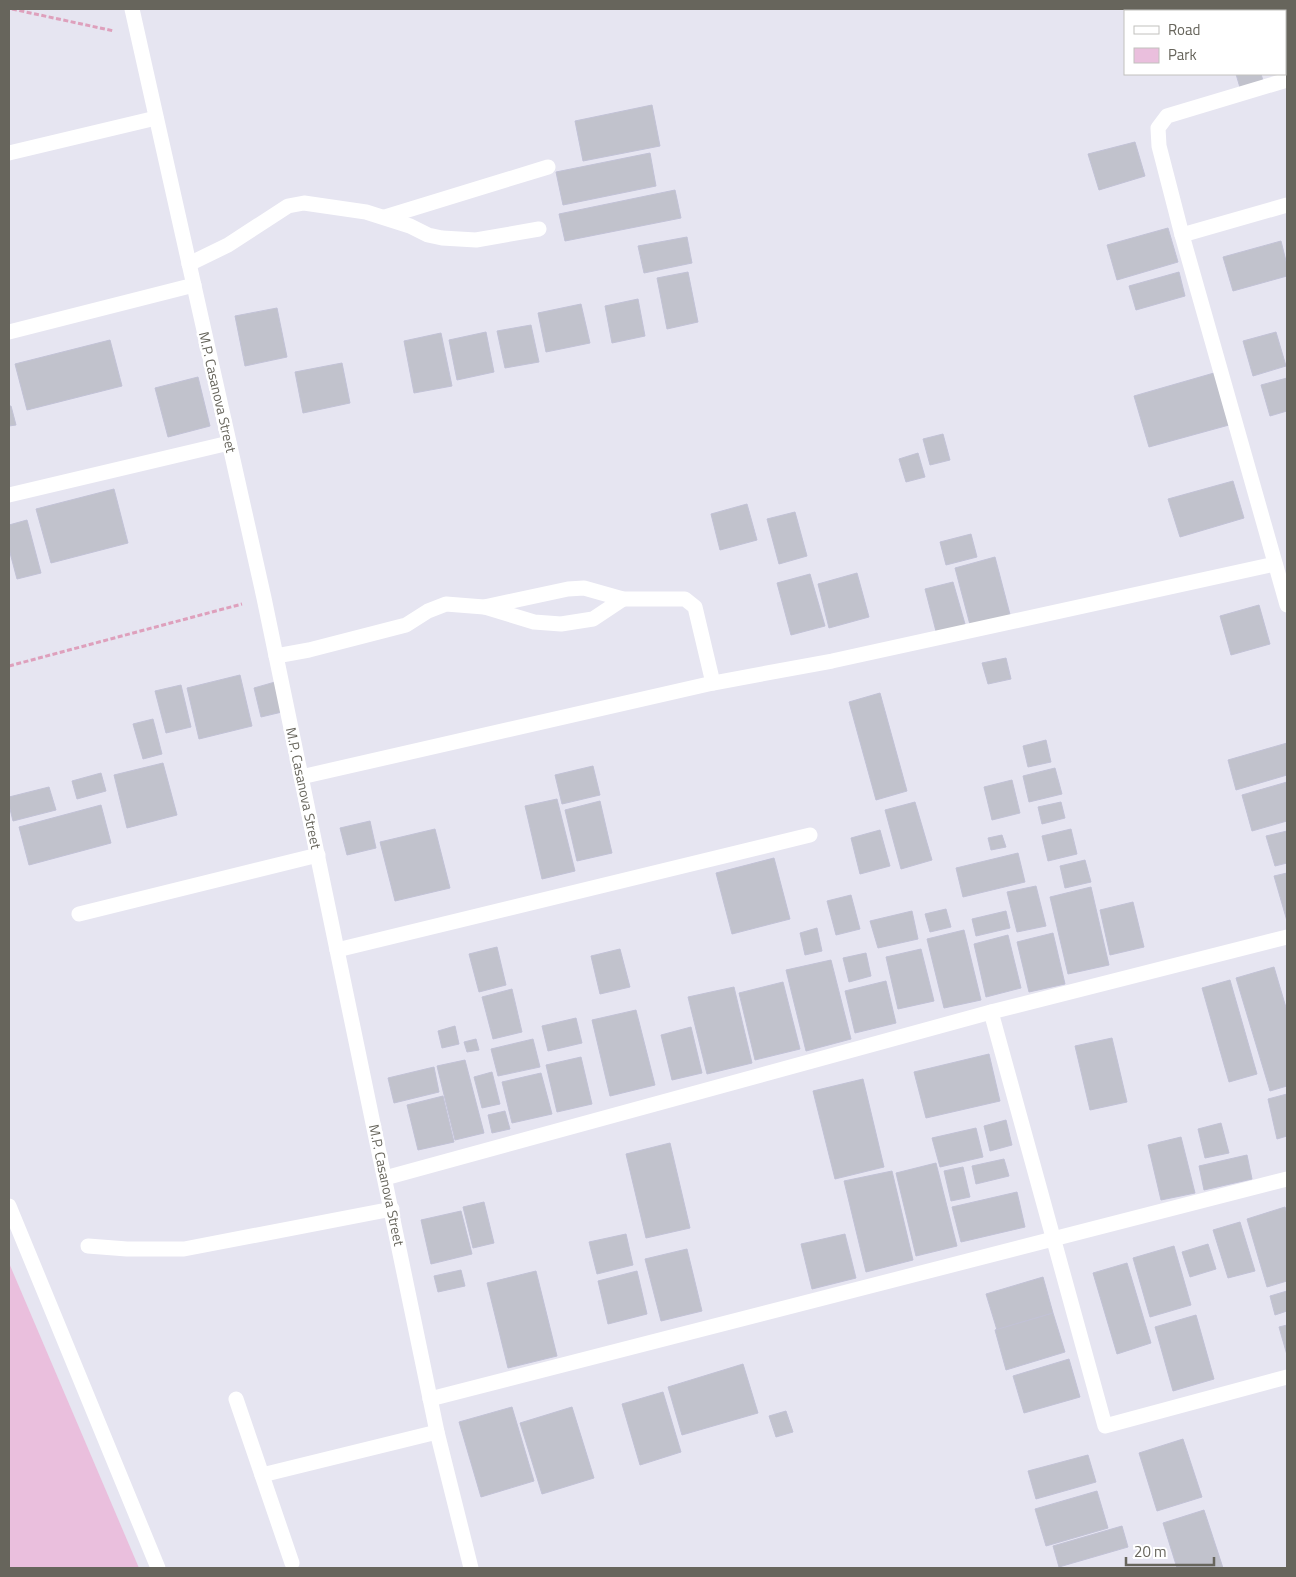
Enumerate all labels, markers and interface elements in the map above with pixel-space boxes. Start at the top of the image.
legend [1124,10,1286,75]
text: Road [1168,18,1200,41]
text: Park [1168,43,1197,66]
street label: M.P. Casanova Street [194,329,242,455]
street label: M.P. Casanova Street [281,725,327,851]
street label: M.P. Casanova Street [364,1122,410,1248]
scale bar [1126,1534,1214,1566]
text: 20 m [1134,1540,1167,1563]

